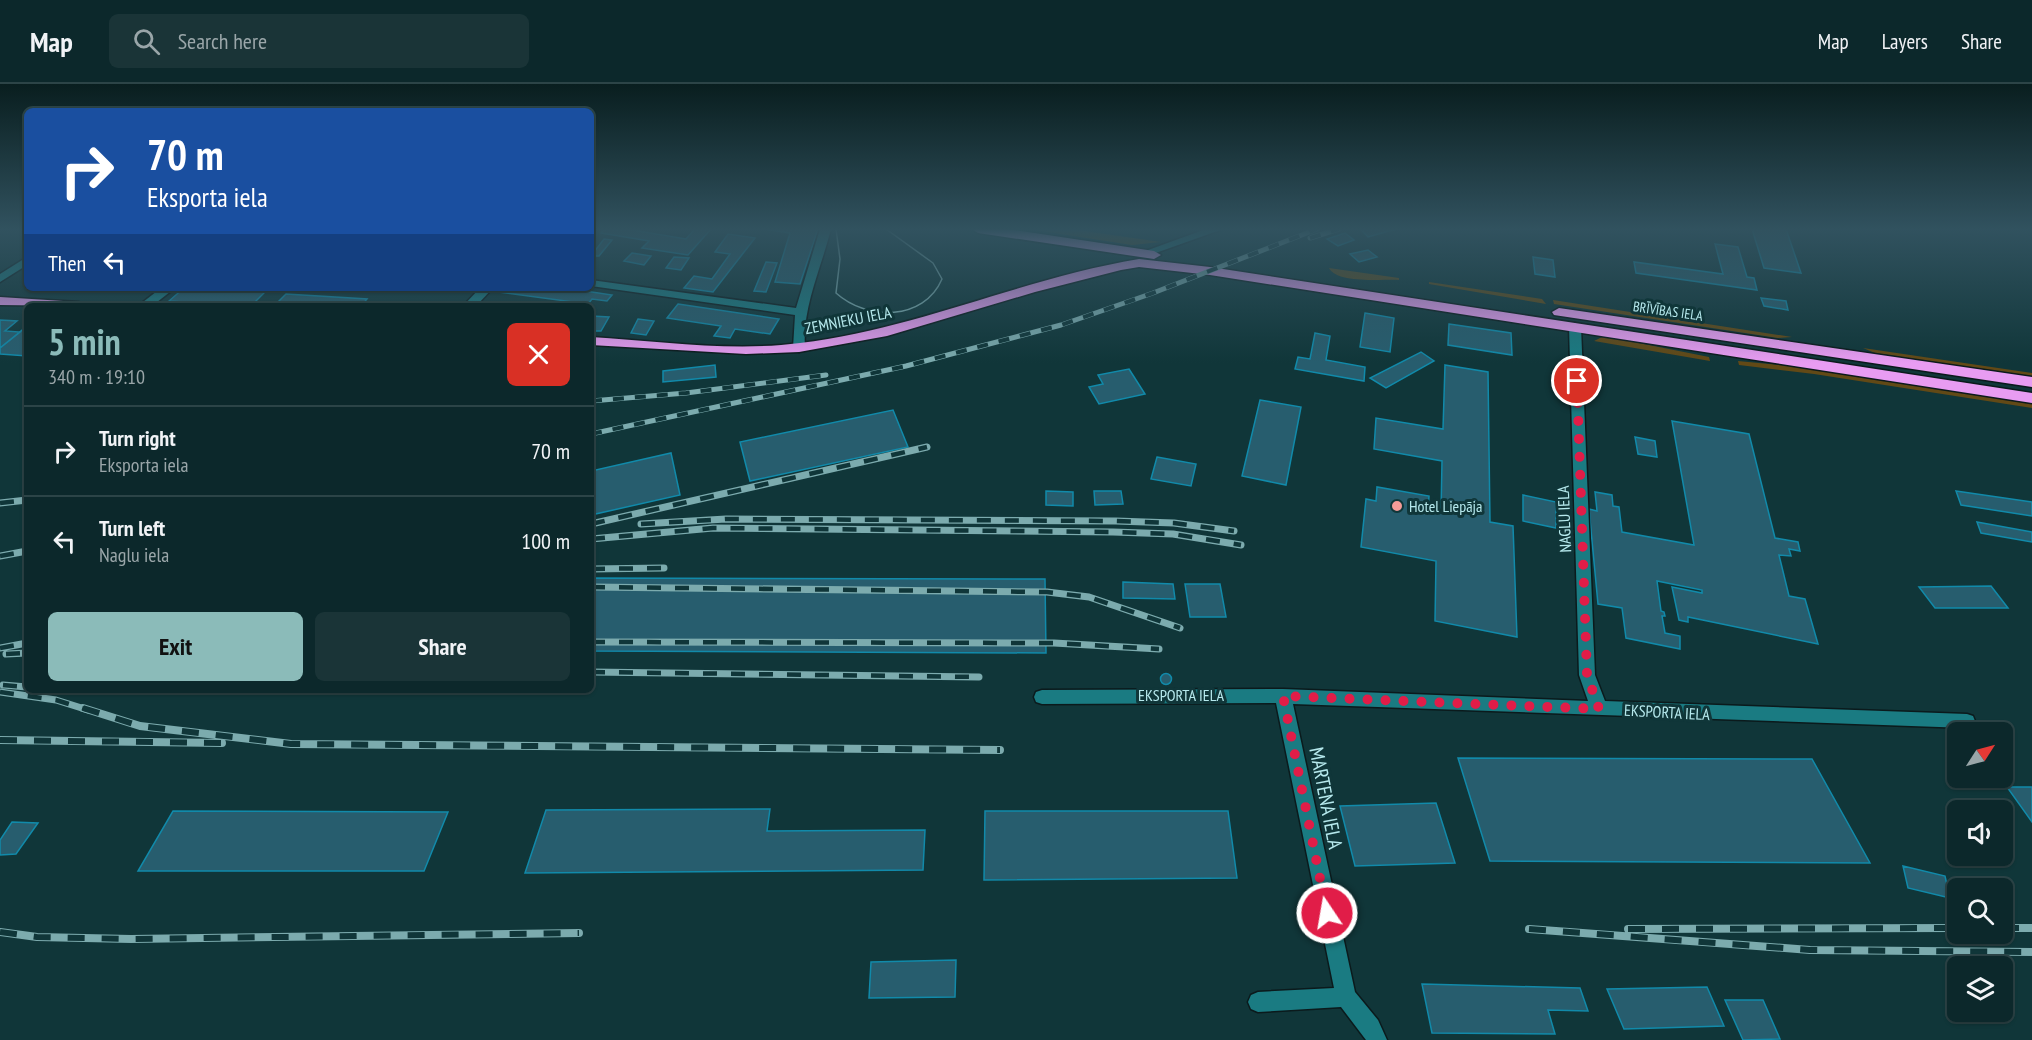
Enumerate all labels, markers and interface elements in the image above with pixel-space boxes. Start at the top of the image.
search box [109,14,529,68]
text: Map [30,23,73,60]
icon: search [130,25,163,58]
text: Search here [178,27,267,55]
text: Map [1818,28,1849,55]
text: Layers [1882,28,1928,55]
text: Share [1961,28,2002,55]
text: 70 m [147,127,224,182]
icon: right [48,132,126,210]
text: Eksporta iela [147,180,268,214]
icon: left [98,246,131,279]
text: Then [48,249,86,277]
street label: BRĪVĪBAS IELA [1632,297,1704,325]
street label: ZEMNIEKU IELA [803,302,893,338]
text: 5 min [48,318,121,365]
button: close [507,323,570,386]
pin [1551,355,1602,406]
text: 340 m · 19:10 [48,364,145,390]
icon: arrive [1560,364,1593,397]
text: Turn right [99,424,176,452]
icon: right [48,435,81,468]
text: 70 m [531,437,570,465]
text: Eksporta iela [99,452,188,478]
street label: NAGLU IELA [1553,485,1575,553]
place label: Hotel Liepāja [1409,496,1482,516]
marker: Hotel Liepāja [1390,499,1404,513]
text: Turn left [99,514,165,542]
icon: left [48,525,81,558]
text: 100 m [521,527,570,555]
text: Naglu iela [99,542,169,568]
button: Exit [48,612,303,681]
button: Share [315,612,570,681]
street label: EKSPORTA IELA [1138,685,1224,705]
street label: EKSPORTA IELA [1624,700,1711,724]
north arrow [1947,722,2013,788]
map controls [1947,722,2013,1022]
street label: MARTENA IELA [1303,745,1349,852]
button: sound [1947,800,2013,866]
button: search [1947,878,2013,944]
position arrow [1295,881,1359,945]
button: layers [1947,956,2013,1022]

